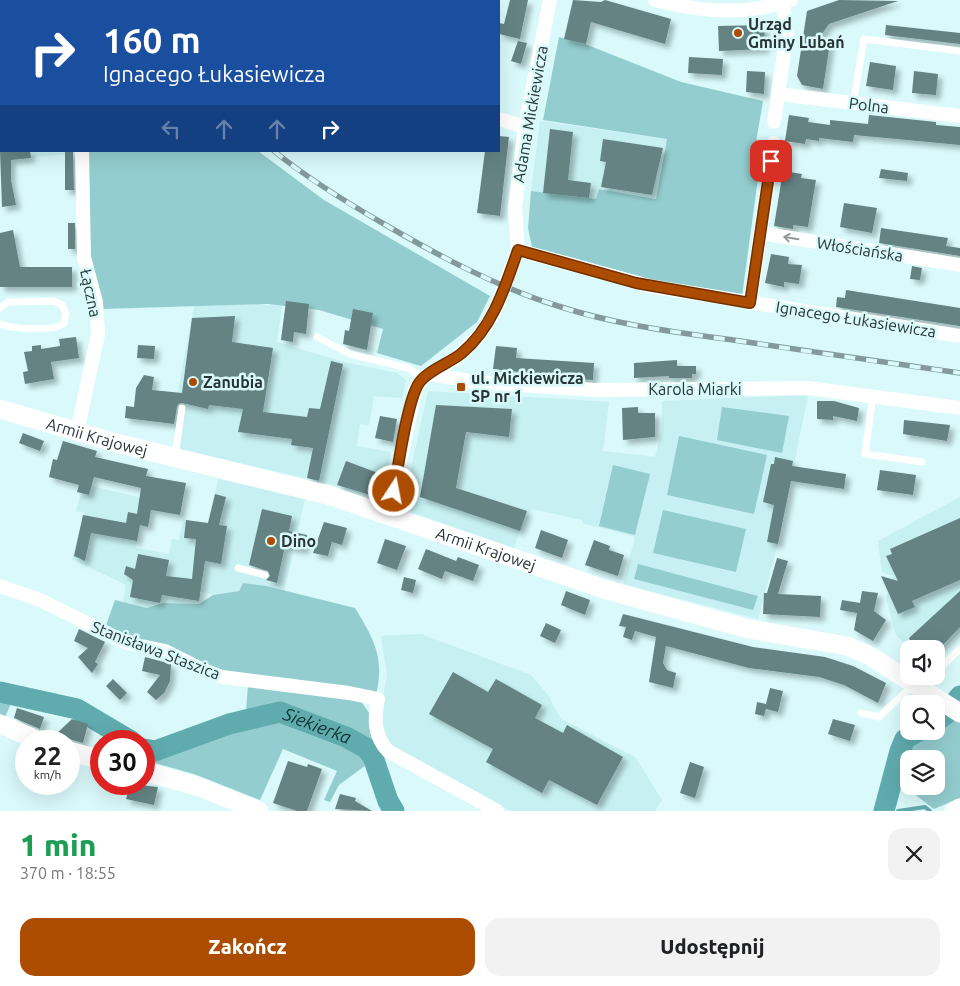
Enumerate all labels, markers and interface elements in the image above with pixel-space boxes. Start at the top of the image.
place label: Urząd Gminy Lubań [748,15,845,51]
icon: right [20,20,85,85]
text: 160 m [103,20,201,60]
marker: Urząd Gminy Lubań [732,27,744,39]
street label: Adama Mickiewicza [509,44,551,184]
text: Ignacego Łukasiewicza [103,61,326,86]
street label: Polna [848,94,890,116]
icon: left [157,115,185,143]
icon: ahead [210,115,238,143]
icon: ahead [263,115,291,143]
icon: right [316,115,344,143]
pin [750,140,792,182]
icon: arrive [757,147,785,175]
one-way arrow [783,232,799,242]
street label: Włościańska [815,233,905,265]
street label: Łączna [77,267,105,319]
street label: Ignacego Łukasiewicza [775,297,937,341]
place label: ul. Mickiewicza SP nr 1 [471,369,584,405]
place label: Zanubia [203,373,263,391]
marker: Zanubia [187,376,199,388]
street label: Karola Miarki [648,380,742,398]
marker: ul. Mickiewicza SP nr 1 [455,381,467,393]
street label: Armii Krajowej [44,414,149,459]
position arrow [367,464,419,516]
street label: Armii Krajowej [434,523,538,574]
place label: Dino [281,532,316,550]
marker: Dino [265,535,277,547]
street label: Stanisława Staszica [89,617,223,683]
map controls [900,640,945,795]
button: sound [900,640,945,685]
button: search [900,695,945,740]
water label: Siekierka [280,703,354,747]
speed limit sign: 30 [90,730,155,795]
text: 22 [33,742,62,770]
button: layers [900,750,945,795]
text: km/h [34,768,61,781]
text: 1 min [20,828,96,862]
button: close [888,828,940,880]
text: 370 m · 18:55 [20,864,116,882]
button: Zakończ [20,918,475,976]
button: Udostępnij [485,918,940,976]

